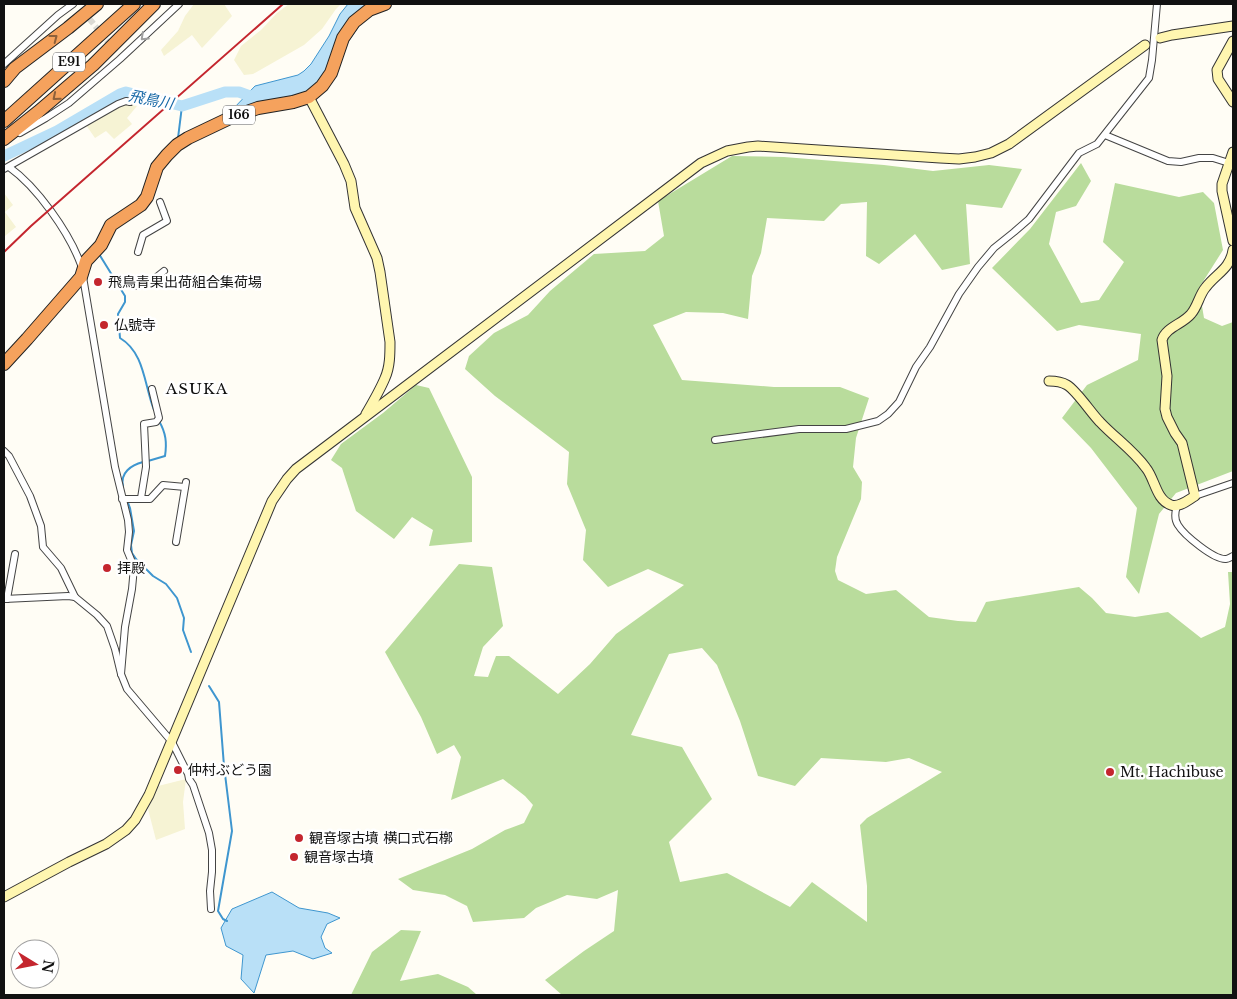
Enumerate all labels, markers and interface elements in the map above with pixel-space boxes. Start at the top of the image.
one-way arrow [140,31,149,40]
one-way arrow [48,36,57,44]
road number: E91 [53,52,85,72]
water label: 飛鳥川 [127,86,177,114]
one-way arrow [52,91,61,100]
road number: 166 [223,106,255,124]
place label: 飛鳥青果出荷組合集荷場 [108,273,262,291]
marker: 飛鳥青果出荷組合集荷場 [92,276,104,288]
place label: 仏號寺 [114,316,156,334]
marker: 仏號寺 [98,319,110,331]
district label: ASUKA [165,379,228,398]
place label: 拝殿 [117,559,145,577]
marker: 拝殿 [101,562,113,574]
place label: 仲村ぶどう園 [188,761,272,779]
place label: Mt. Hachibuse [1120,763,1224,781]
marker: 仲村ぶどう園 [172,764,184,776]
marker: Mt. Hachibuse [1104,766,1116,778]
place label: 観音塚古墳 横口式石槨 [309,829,453,847]
marker: 観音塚古墳 横口式石槨 [293,832,305,844]
place label: 観音塚古墳 [304,848,374,866]
marker: 観音塚古墳 [288,851,300,863]
north arrow [10,939,60,989]
text: N [38,958,58,974]

